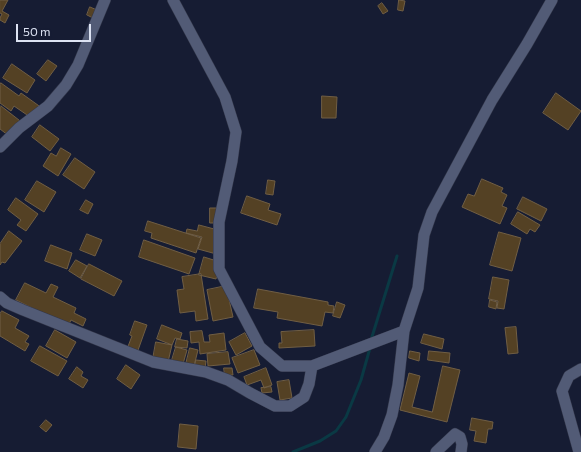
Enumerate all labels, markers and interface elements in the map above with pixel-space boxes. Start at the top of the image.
scale bar [18,16,93,42]
text: 50 m [23,24,51,38]

